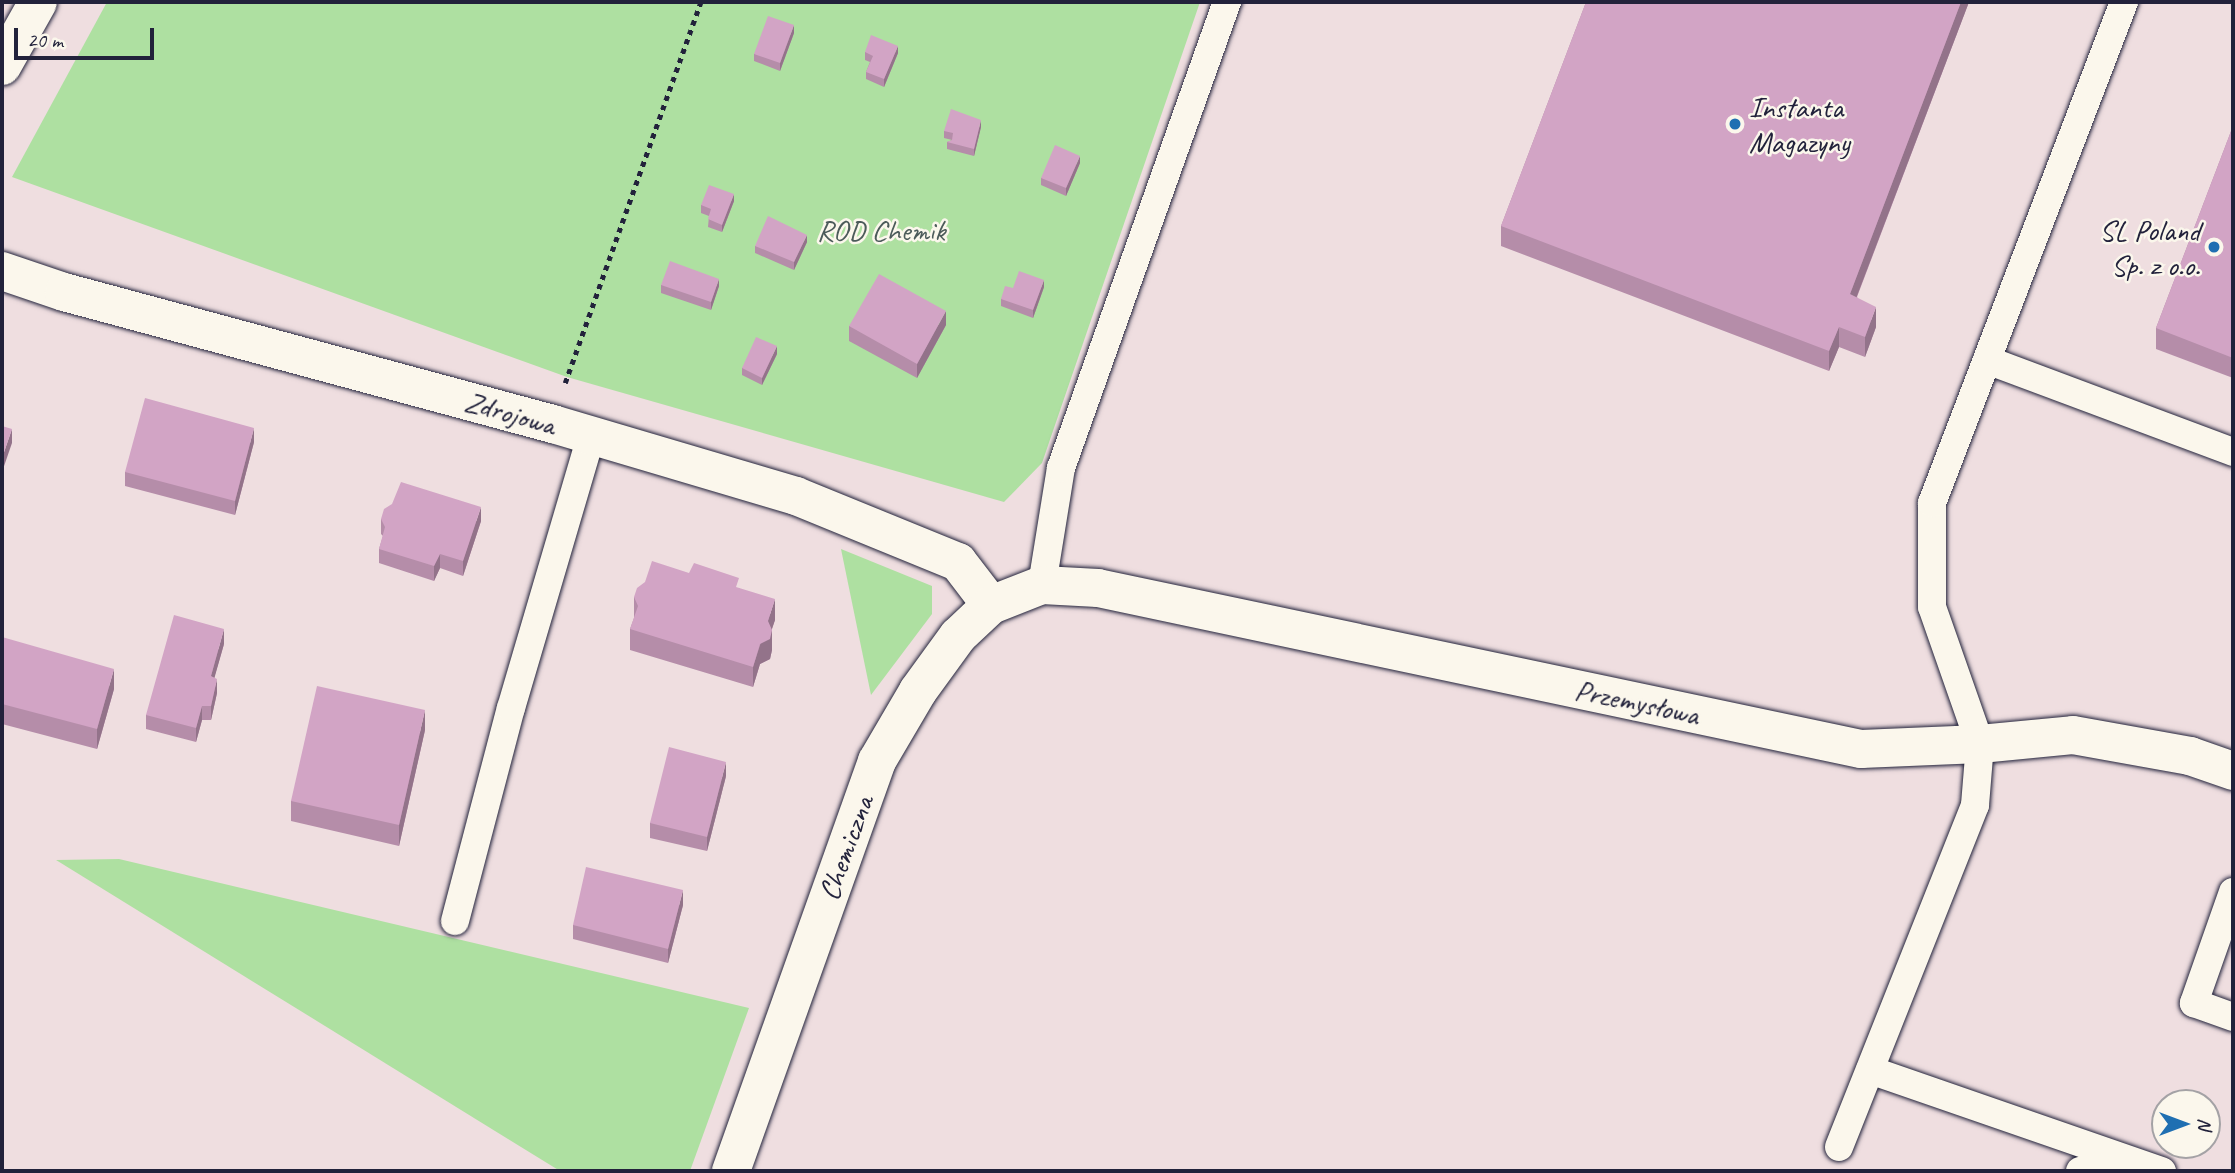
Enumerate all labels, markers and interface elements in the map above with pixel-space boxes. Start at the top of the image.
scale bar [18,14,158,58]
text: 20 m [27,27,63,53]
place label: Instanta Magazyny [1749,89,1850,160]
marker: Instanta Magazyny [1727,116,1743,132]
park label: ROD Chemik [817,212,945,248]
place label: SL Poland Sp. z o.o. [2099,212,2200,282]
marker: SL Poland Sp. z o.o. [2206,239,2222,255]
street label: Zdrojowa [461,383,559,443]
street label: Przemysłowa [1572,671,1702,733]
street label: Chemiczna [811,791,881,905]
north arrow [2151,1089,2221,1159]
text: N [2193,1118,2217,1130]

